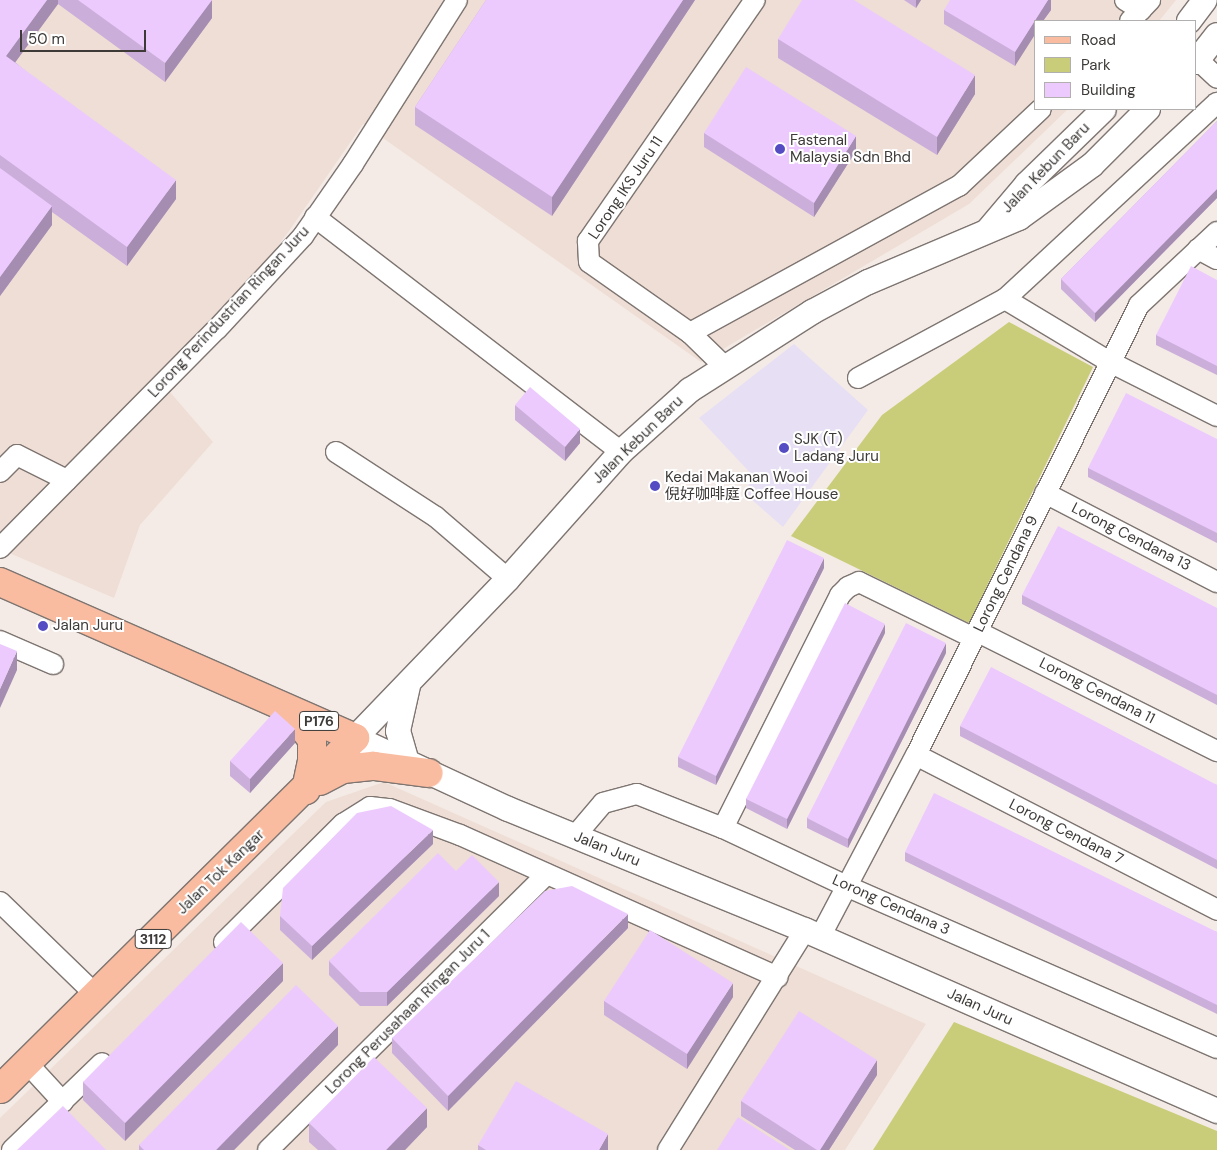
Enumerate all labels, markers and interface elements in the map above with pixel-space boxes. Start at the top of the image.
scale bar [22,20,149,52]
legend [1034,20,1197,110]
text: 50 m [28,29,65,49]
text: Road [1081,30,1116,50]
text: Park [1081,55,1111,75]
text: Building [1081,80,1136,100]
street label: Jalan Kebun Baru [998,119,1094,217]
place label: Fastenal Malaysia Sdn Bhd [790,131,911,166]
street label: Lorong IKS Juru 11 [585,133,667,243]
marker: Fastenal Malaysia Sdn Bhd [774,143,786,155]
street label: Lorong Perindustrian Ringan Juru [145,223,313,401]
street label: Jalan Kebun Baru [589,392,687,488]
place label: SJK (T) Ladang Juru [794,430,879,465]
marker: SJK (T) Ladang Juru [778,442,790,454]
place label: Kedai Makanan Wooi 倪好咖啡庭 Coffee House [665,468,838,503]
marker: Kedai Makanan Wooi 倪好咖啡庭 Coffee House [649,480,661,492]
street label: Lorong Cendana 13 [1068,499,1194,575]
street label: Lorong Cendana 9 [970,513,1042,635]
place label: Jalan Juru [53,617,123,635]
marker: Jalan Juru [37,620,49,632]
street label: Lorong Cendana 11 [1036,654,1158,728]
road number: P176 [299,709,339,732]
street label: Lorong Cendana 7 [1006,795,1126,869]
street label: Jalan Tok Kangar [174,826,268,918]
street label: Jalan Juru [571,828,643,870]
street label: Lorong Cendana 3 [829,871,953,939]
street label: Lorong Perusahaan Ringan Juru 1 [322,926,494,1098]
road number: 3112 [134,928,172,951]
street label: Jalan Juru [944,985,1016,1029]

